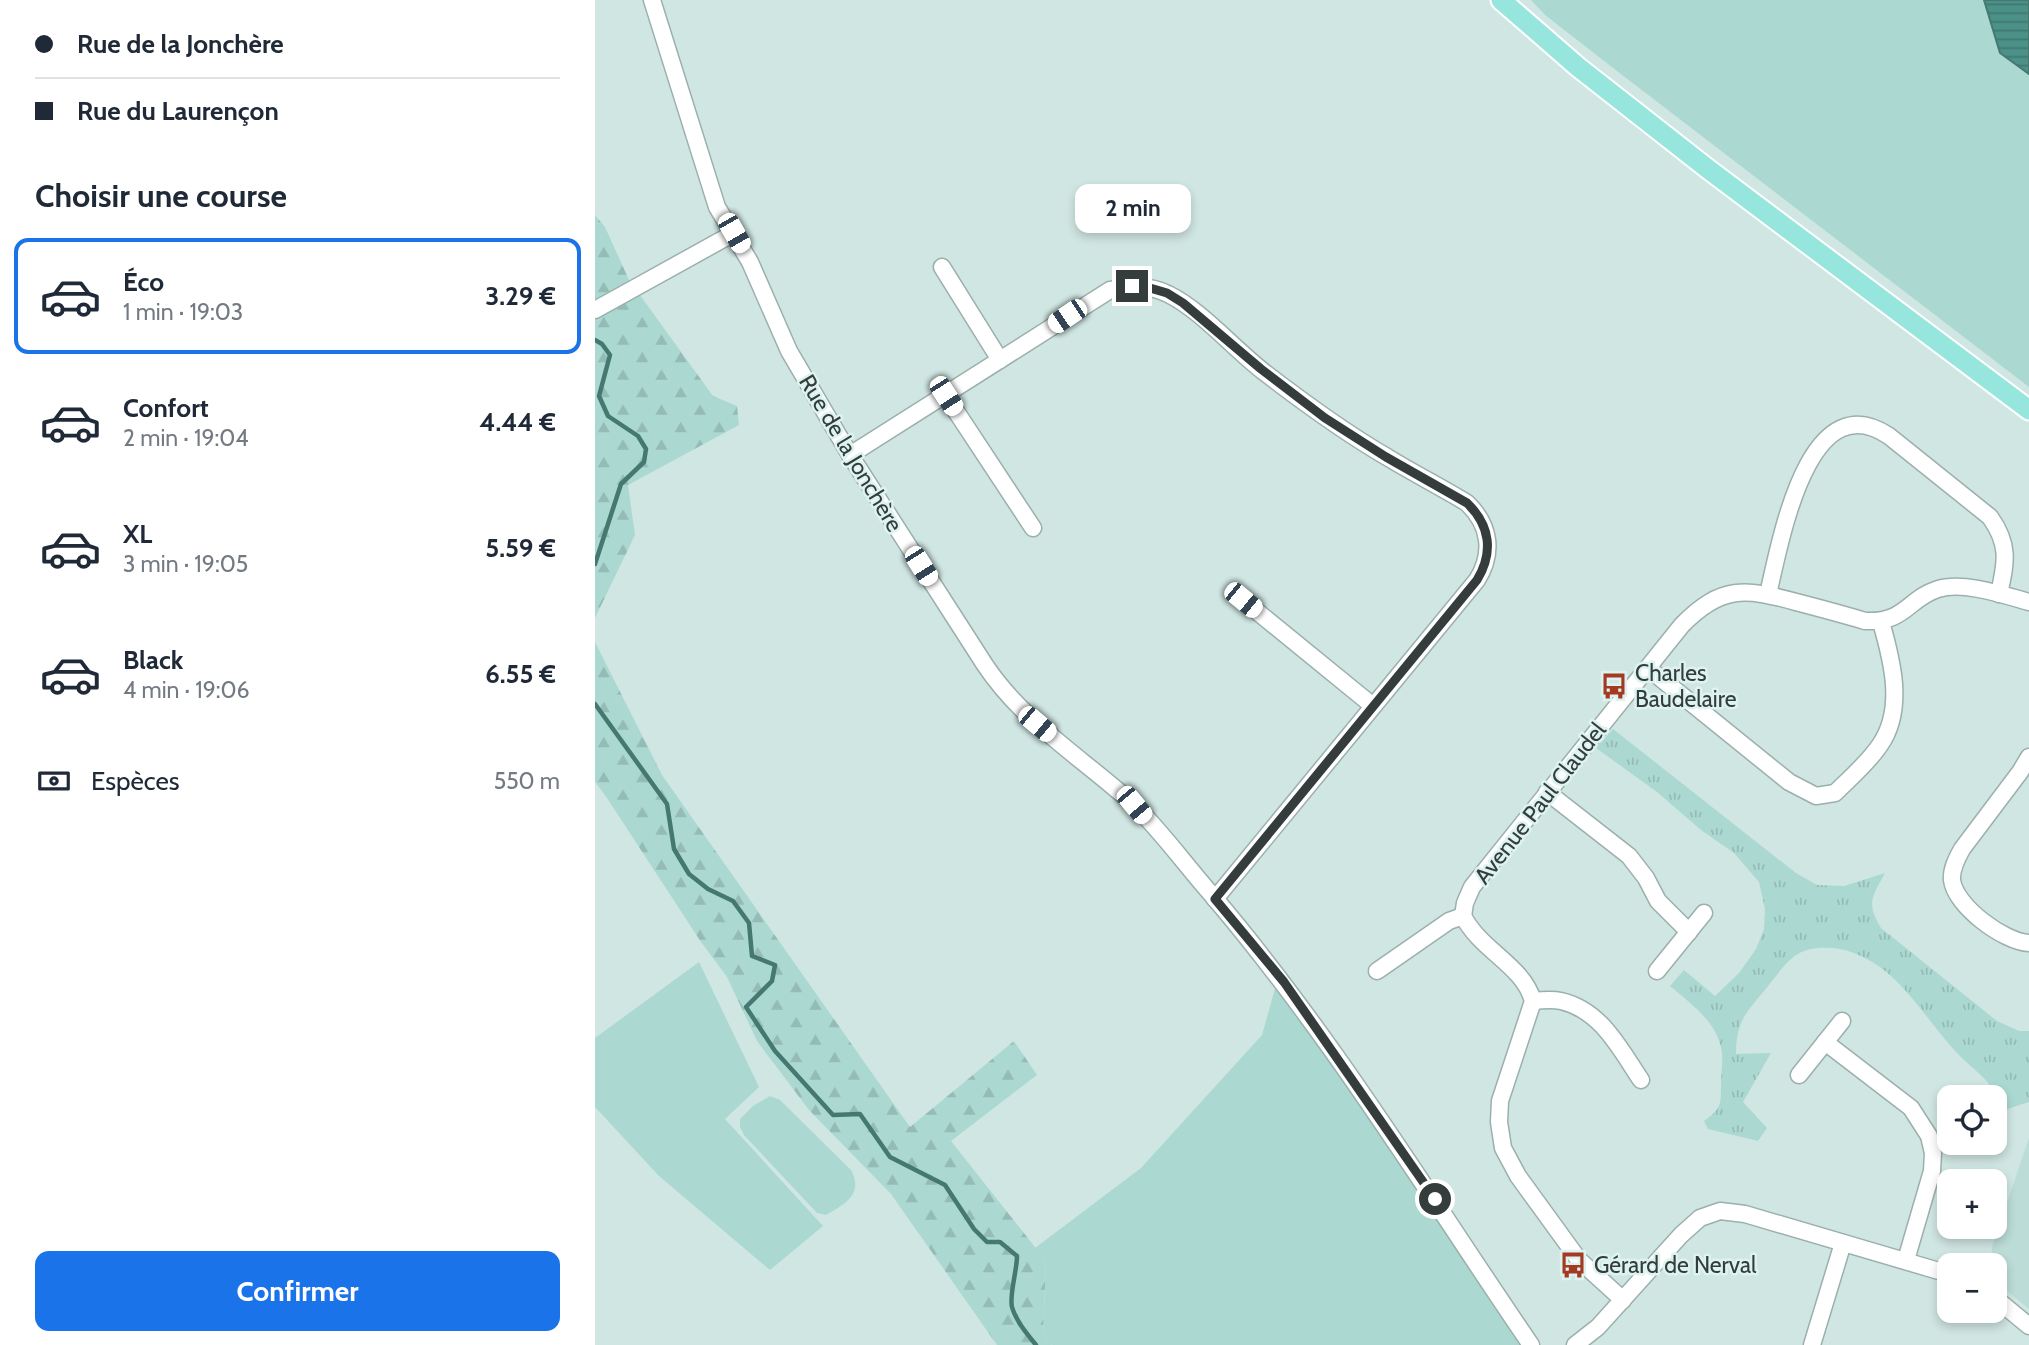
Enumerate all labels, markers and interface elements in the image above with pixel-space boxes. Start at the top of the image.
text: Rue de la Jonchère [77,28,284,60]
text: Rue du Laurençon [77,95,279,127]
text: Choisir une course [35,176,287,215]
callout: 2 min [1074,184,1190,233]
text: 2 min [1105,194,1161,222]
car [715,210,754,256]
icon: car [39,265,102,328]
text: Éco [123,266,164,298]
route end [1116,270,1148,302]
text: 3.29 € [485,280,556,312]
car [1044,296,1091,336]
text: 1 min · 19:03 [123,298,243,326]
street label: Rue de la Jonchère [793,369,909,537]
car [926,373,967,419]
icon: car [39,391,102,454]
text: Confort [123,392,209,424]
text: 4.44 € [479,406,556,438]
text: 2 min · 19:04 [123,424,249,452]
icon: car [39,517,102,580]
text: XL [123,518,152,550]
text: 5.59 € [485,532,556,564]
car [901,543,942,589]
text: 3 min · 19:05 [123,550,248,578]
car [1221,579,1266,621]
icon: car [39,643,102,706]
text: Black [123,644,183,676]
text: 6.55 € [485,658,556,690]
place label: Charles Baudelaire [1635,659,1737,713]
bus stop icon: Charles Baudelaire [1599,671,1629,701]
text: 4 min · 19:06 [123,676,250,704]
car [1015,702,1060,746]
street label: Avenue Paul Claudel [1468,716,1612,889]
icon: cash [35,762,73,800]
text: Espèces [91,765,180,797]
text: 550 m [494,767,560,795]
car [1113,782,1156,828]
map controls [1937,1085,2007,1323]
button: locate [1937,1085,2007,1155]
button: + [1937,1169,2007,1239]
route start [1419,1183,1451,1215]
bus stop icon: Gérard de Nerval [1558,1250,1588,1280]
button: Confirmer [35,1251,560,1331]
place label: Gérard de Nerval [1594,1251,1757,1279]
button: − [1937,1253,2007,1323]

